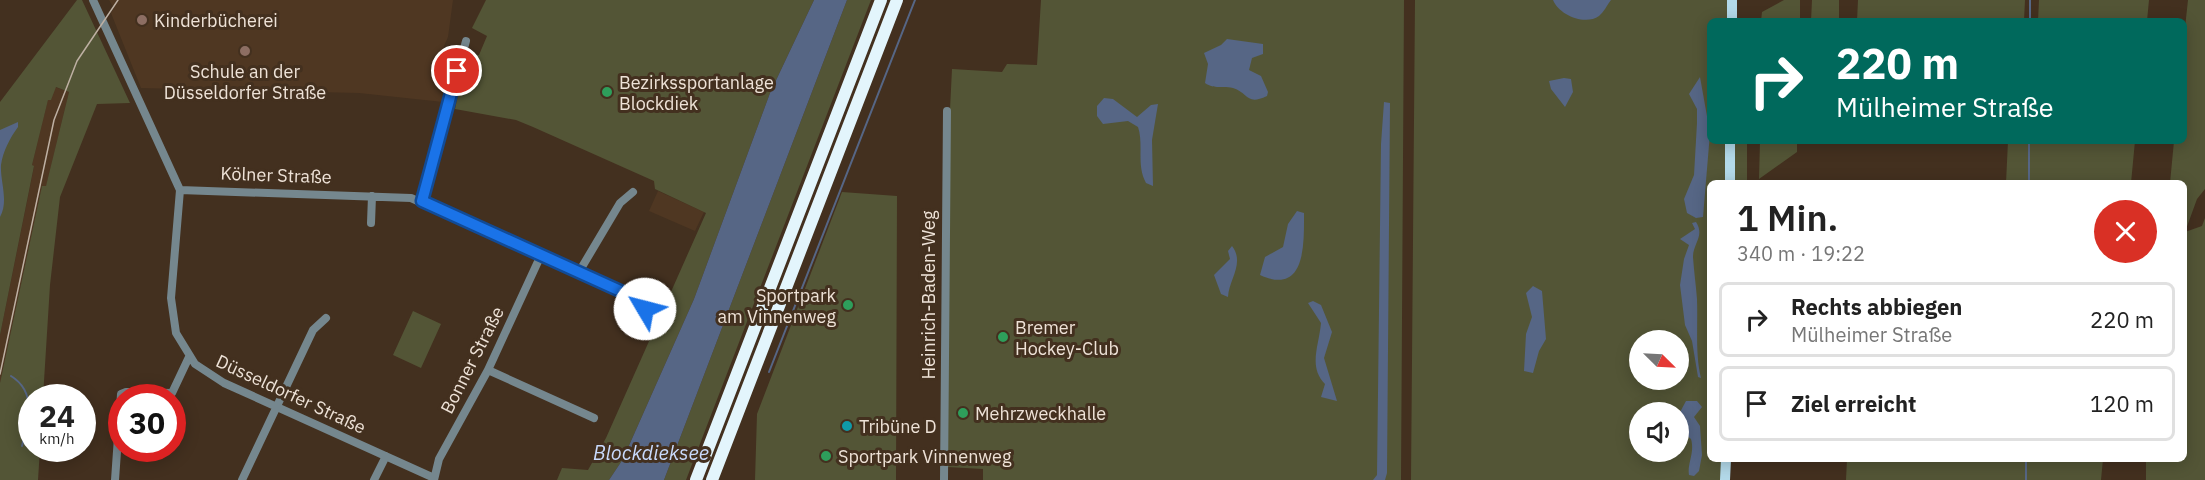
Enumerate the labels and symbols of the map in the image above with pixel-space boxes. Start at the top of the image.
place label: Kinderbücherei [154,9,278,32]
marker: Kinderbücherei [135,13,149,27]
marker: Schule an der Düsseldorfer Straße [238,44,252,58]
pin [431,45,482,96]
place label: Schule an der Düsseldorfer Straße [164,60,326,104]
place label: Bezirkssportanlage Blockdiek [619,71,774,115]
marker: Bezirkssportanlage Blockdiek [600,85,614,99]
street label: Kölner Straße [220,162,332,188]
street label: Heinrich-Baden-Weg [917,210,940,379]
position arrow [613,277,677,341]
place label: Sportpark am Vinnenweg [717,284,837,328]
marker: Sportpark am Vinnenweg [841,298,855,312]
street label: Bonner Straße [435,302,509,417]
place label: Bremer Hockey-Club [1015,316,1119,360]
marker: Bremer Hockey-Club [996,330,1010,344]
north arrow [1629,330,1689,390]
street label: Düsseldorfer Straße [212,349,370,439]
speed limit sign: 30 [108,384,186,462]
place label: Mehrzweckhalle [975,402,1106,425]
marker: Mehrzweckhalle [956,406,970,420]
place label: Tribüne D [859,415,937,438]
marker: Tribüne D [840,419,854,433]
water label: Blockdieksee [593,439,709,466]
place label: Sportpark Vinnenweg [838,445,1012,468]
marker: Sportpark Vinnenweg [819,449,833,463]

